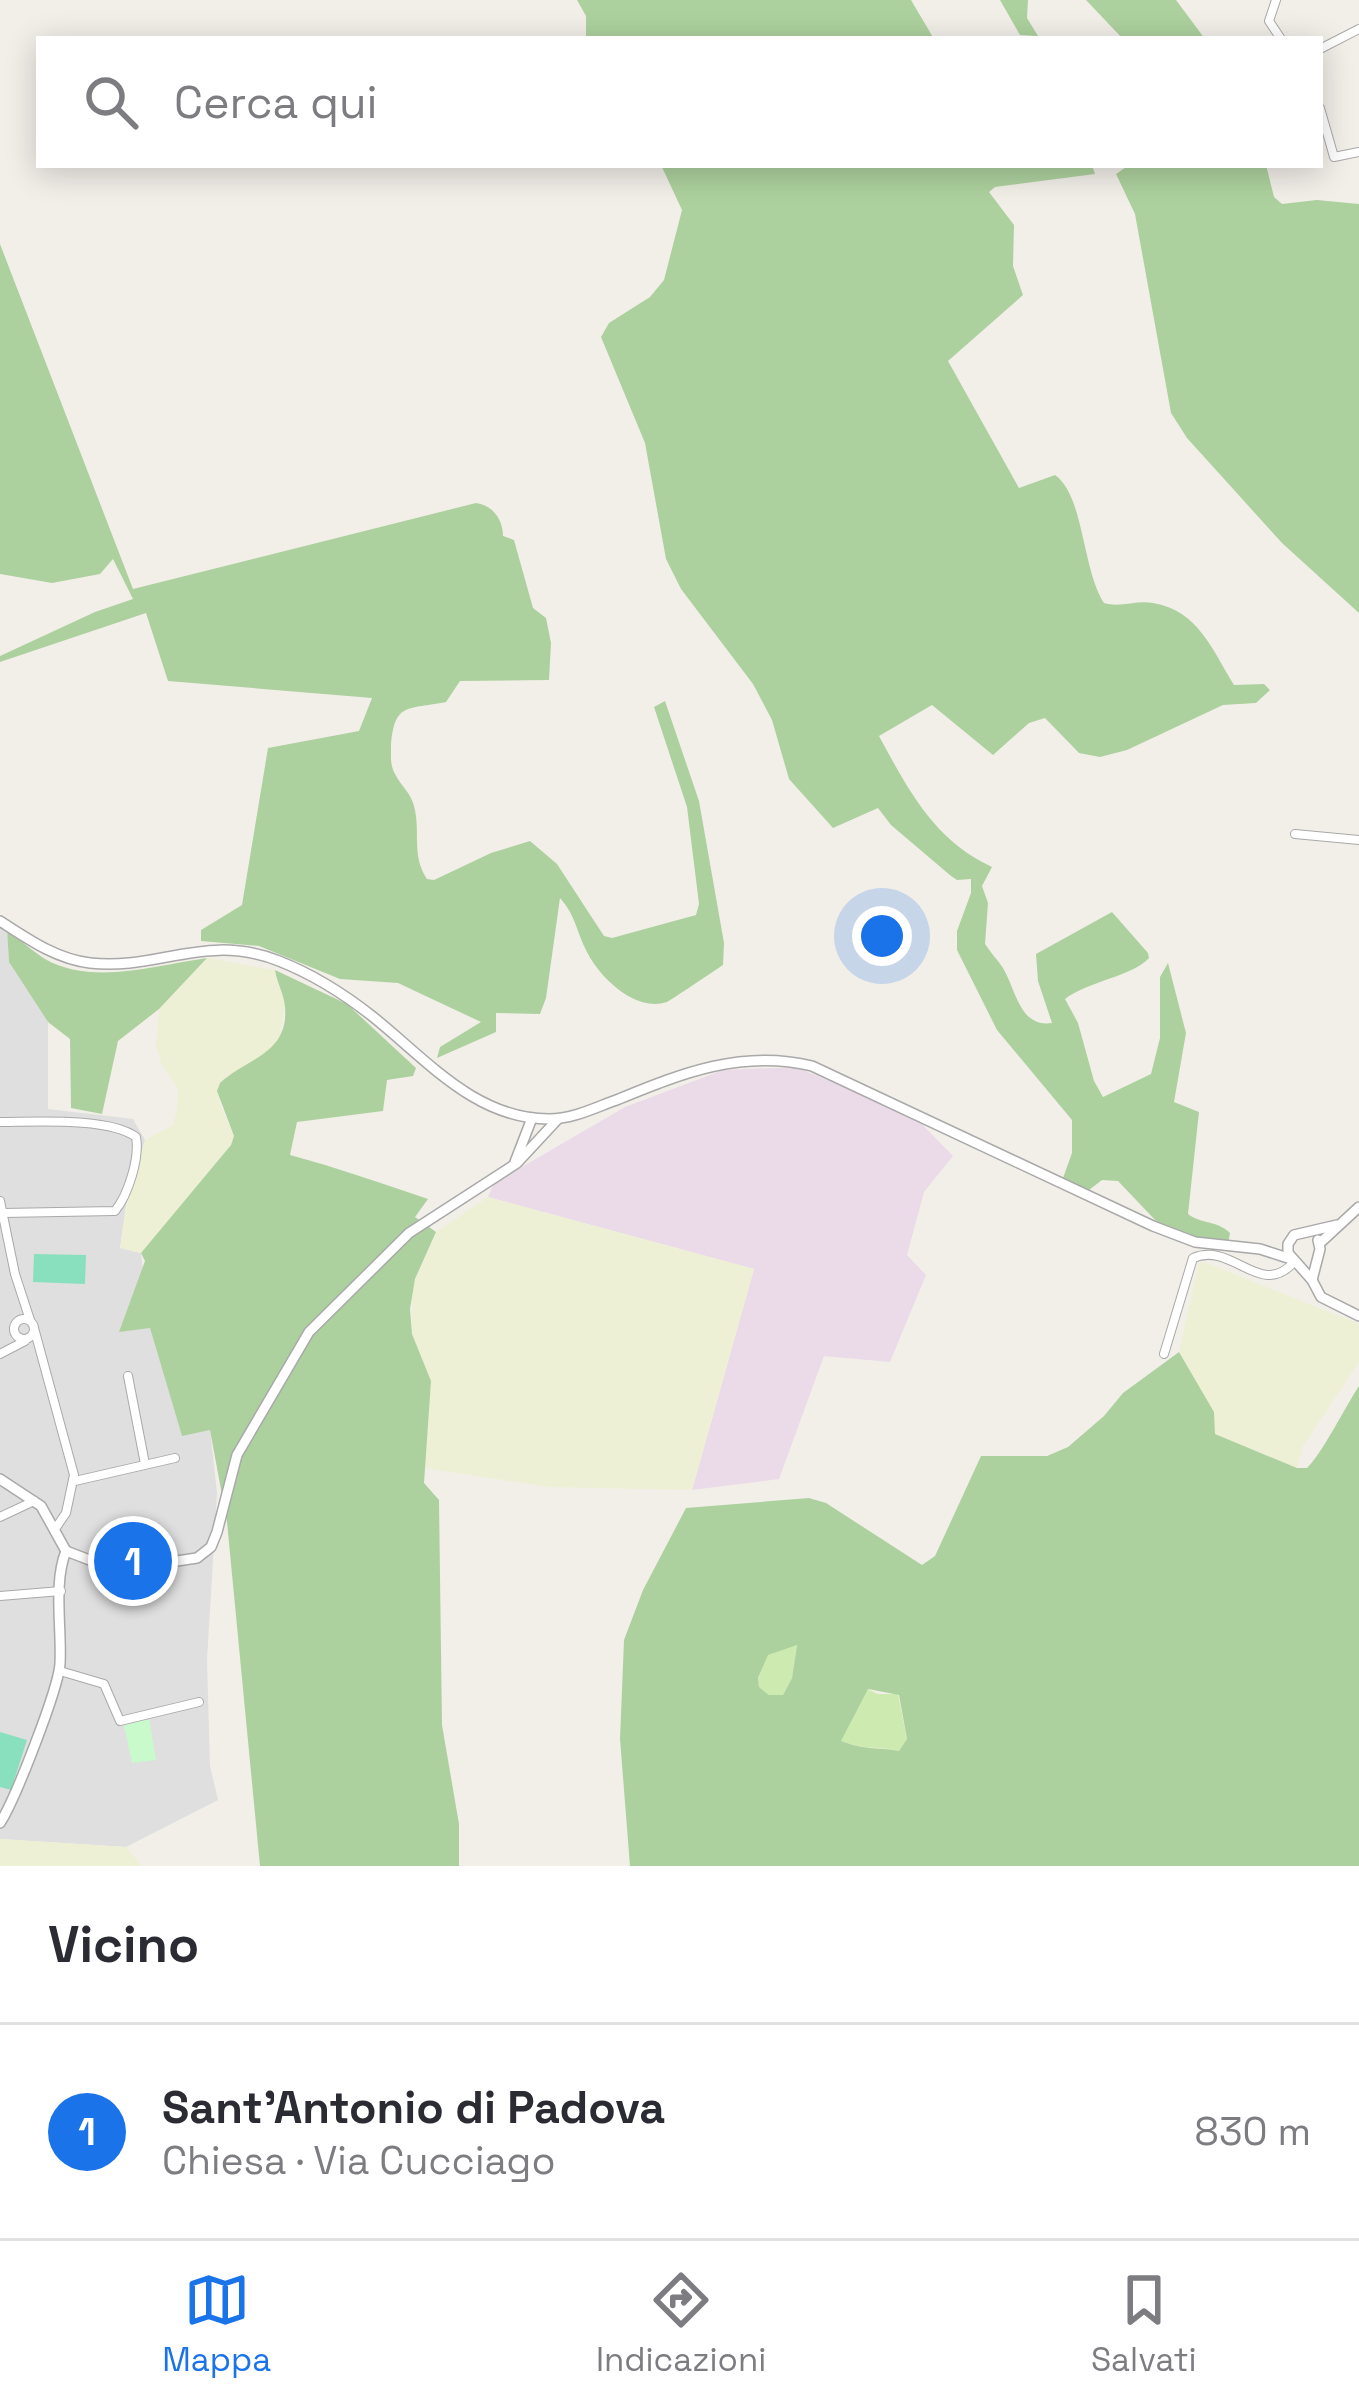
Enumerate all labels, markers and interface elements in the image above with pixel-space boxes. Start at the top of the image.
search box [36,36,1323,168]
icon: search [78,69,144,135]
text: Cerca qui [174,74,378,131]
your location [852,906,912,966]
pin: 1 [94,1516,172,1606]
text: Vicino [48,1912,199,1977]
text: Sant'Antonio di Padova [162,2079,665,2136]
text: 1 [78,2107,96,2156]
text: 830 m [1195,2107,1311,2156]
text: Chiesa · Via Cucciago [162,2136,556,2185]
tab: Mappa [162,2267,271,2381]
tab: Indicazioni [596,2267,766,2381]
tab: Salvati [1091,2267,1197,2381]

